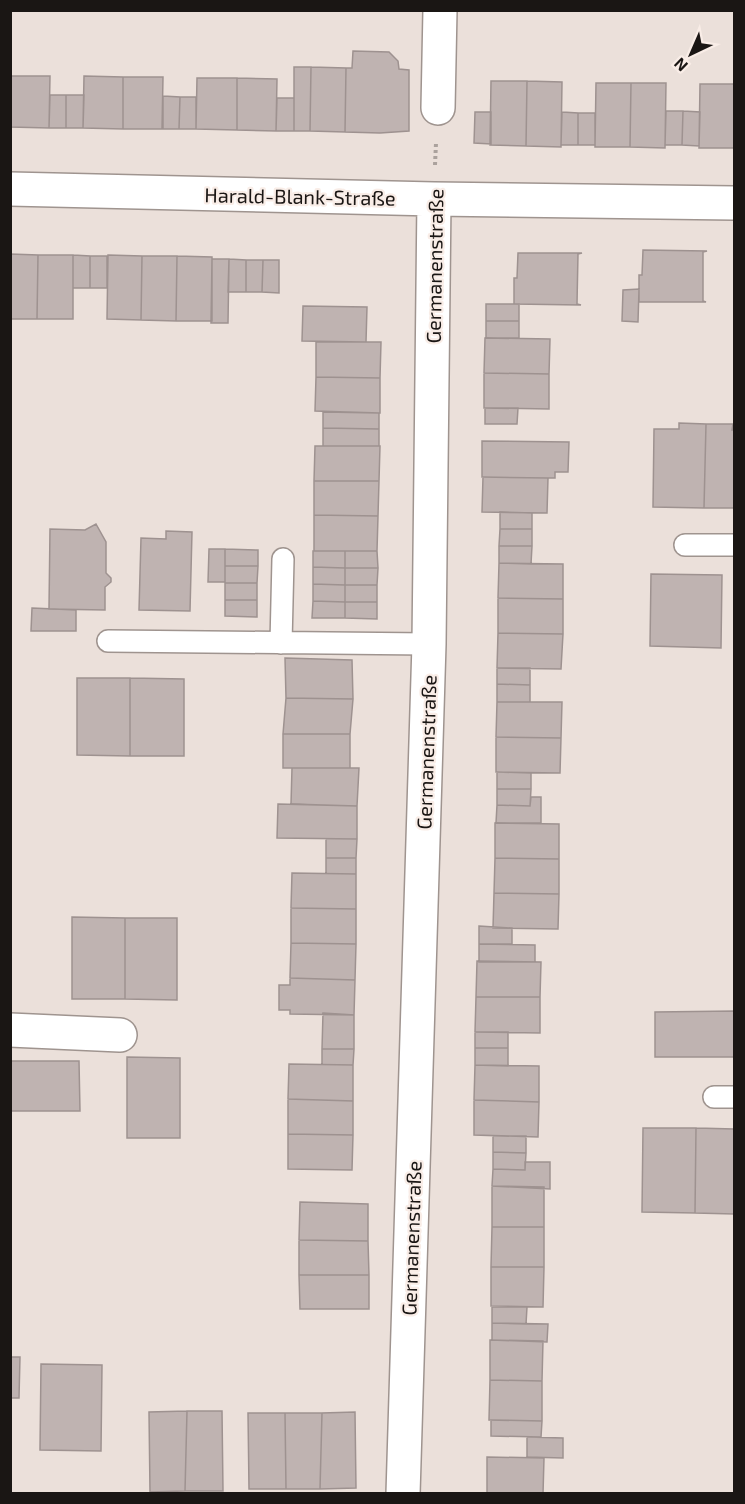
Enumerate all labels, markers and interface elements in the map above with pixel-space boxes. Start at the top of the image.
north arrow [661,24,721,84]
text: N [669,54,691,76]
street label: Harald-Blank-Straße [204,182,396,210]
street label: Germanenstraße [421,188,447,344]
street label: Germanenstraße [411,674,441,830]
street label: Germanenstraße [396,1160,426,1316]

